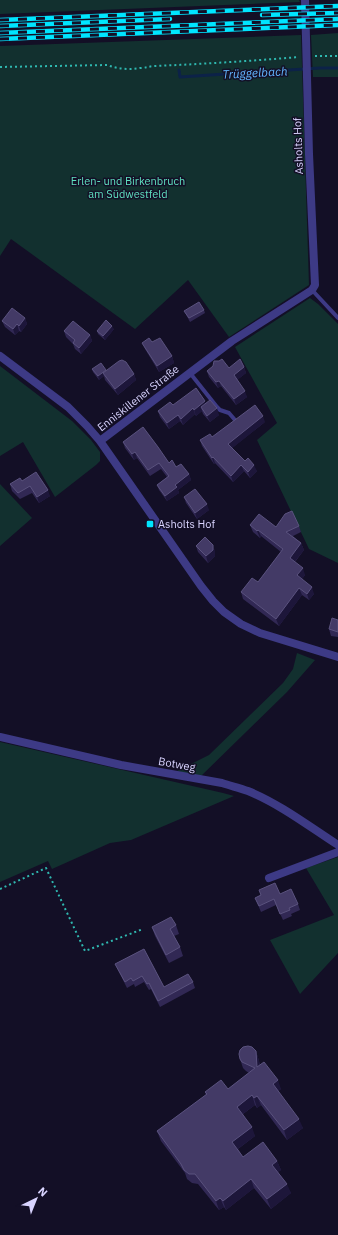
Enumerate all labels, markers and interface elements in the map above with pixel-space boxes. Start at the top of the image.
water label: Trüggelbach [222,63,288,82]
street label: Asholts Hof [290,117,306,175]
park label: Erlen- und Birkenbruch am Südwestfeld [71,174,185,201]
street label: Enniskillener Straße [94,362,182,434]
place label: Asholts Hof [158,517,215,531]
marker: Asholts Hof [145,519,155,529]
street label: Botweg [157,754,197,774]
north arrow [16,1179,56,1219]
text: N [35,1184,51,1200]

